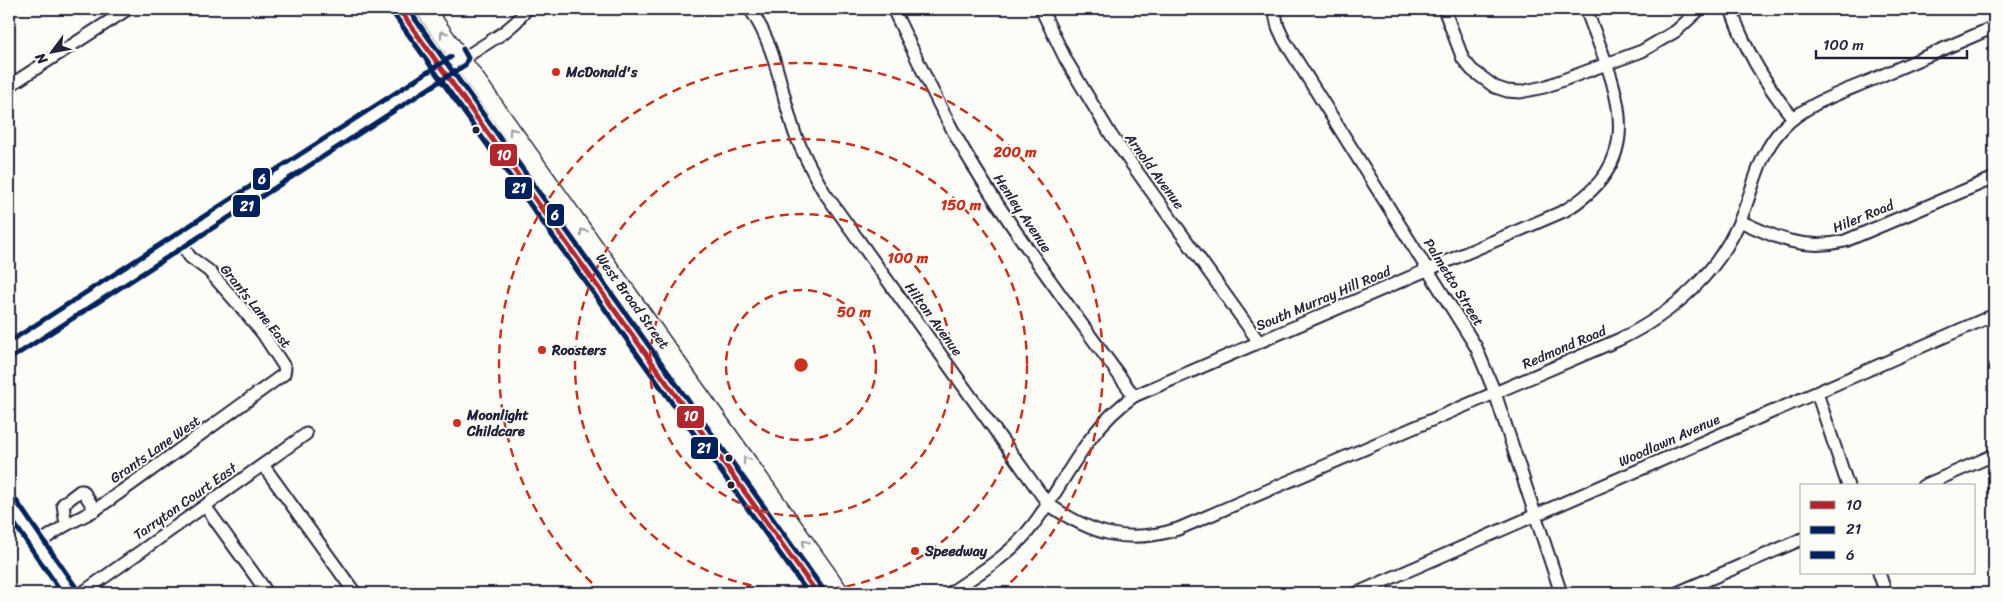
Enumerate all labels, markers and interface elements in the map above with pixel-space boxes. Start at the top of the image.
north arrow [28,28,78,78]
scale bar [1816,28,1967,60]
one-way arrow [441,31,449,40]
text: 100 m [1823,32,1864,58]
text: N [28,48,55,70]
place label: McDonald's [565,60,638,85]
marker: McDonald's [550,66,562,78]
unlabelled marker [471,125,481,135]
street label: Arnold Avenue [1118,127,1191,215]
one-way arrow [509,128,518,137]
text: 200 m [992,139,1037,165]
line badge: 10 [489,143,518,167]
text: 10 [497,143,512,168]
line badge: 6 [252,167,271,191]
text: 6 [257,167,266,192]
street label: Henley Avenue [987,168,1058,258]
line badge: 21 [504,176,533,200]
text: 21 [511,176,526,201]
text: 150 m [941,192,982,218]
street label: Hiler Road [1829,192,1899,240]
line badge: 21 [232,194,261,218]
text: 21 [239,194,254,219]
line badge: 6 [546,203,565,227]
text: 6 [550,203,559,228]
one-way arrow [580,228,589,237]
street label: Palmetto Street [1416,233,1491,331]
text: 100 m [888,245,929,271]
street label: West Broad Street [589,248,676,355]
street label: Grants Lane East [214,258,298,354]
street label: South Murray Hill Road [1252,258,1396,338]
street label: Hilton Avenue [898,277,969,362]
text: 50 m [837,299,872,325]
street label: Redmond Road [1518,318,1612,376]
place label: Roosters [551,338,607,363]
marker: Roosters [536,344,548,356]
centre of rings [792,356,810,374]
place label: Moonlight Childcare [466,403,529,444]
text: 10 [684,404,699,429]
line badge: 10 [676,405,705,429]
street label: Woodlawn Avenue [1614,407,1724,474]
street label: Grants Lane West [105,409,206,490]
marker: Moonlight Childcare [451,417,463,429]
line badge: 21 [690,436,719,460]
text: 21 [696,436,711,461]
unlabelled marker [724,453,734,463]
street label: Tarryton Court East [128,455,244,547]
one-way arrow [743,456,752,466]
unlabelled marker [726,480,736,490]
legend [1800,484,1976,574]
text: 10 [1846,492,1862,518]
text: 21 [1846,516,1861,542]
one-way arrow [802,539,811,549]
place label: Speedway [924,539,988,564]
text: 6 [1846,542,1855,568]
marker: Speedway [909,545,921,557]

